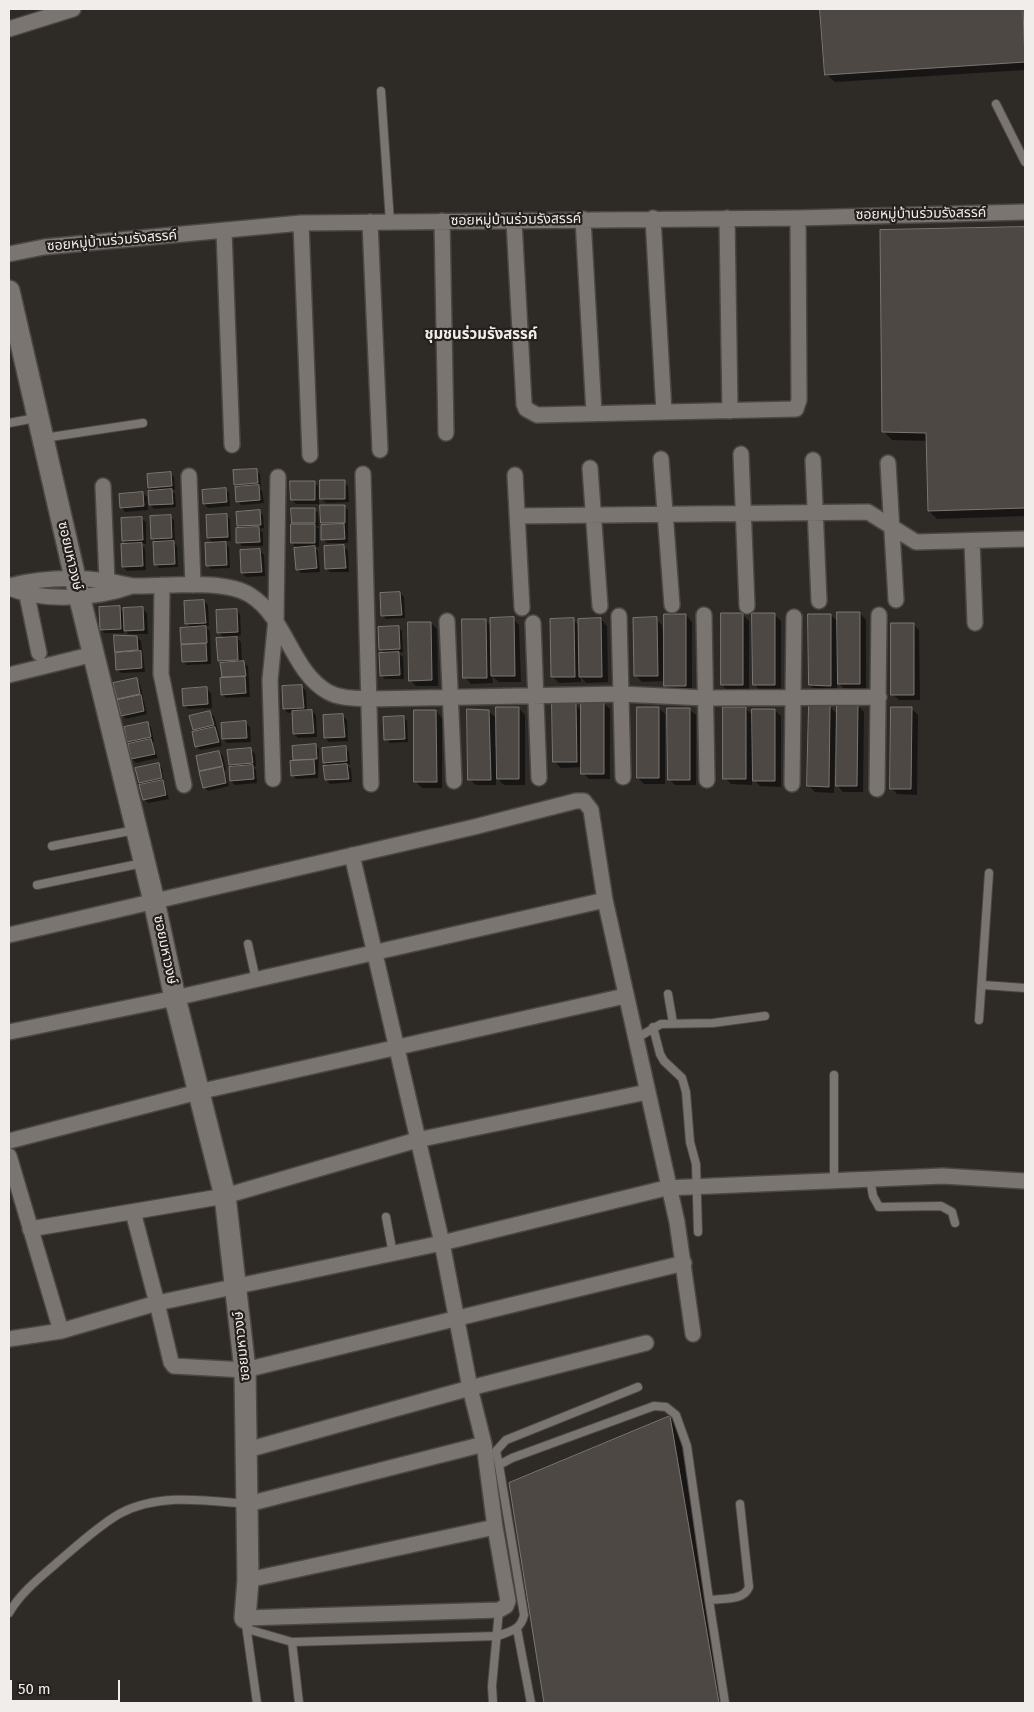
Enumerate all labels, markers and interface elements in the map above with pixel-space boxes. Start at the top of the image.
street label: ซอยหมู่บ้านร่วมรังสรรค์ [856,204,986,224]
street label: ซอยหมู่บ้านร่วมรังสรรค์ [451,210,581,230]
street label: ซอยหมู่บ้านร่วมรังสรรค์ [46,227,178,255]
district label: ชุมชนร่วมรังสรรค์ [424,326,538,344]
street label: ซอยมหาวงษ์ [54,520,86,592]
street label: ซอยมหาวงษ์ [150,914,180,986]
street label: ซอยมหาวงษ์ [230,1310,254,1382]
scale bar [12,1670,122,1702]
text: 50 m [18,1680,51,1698]

